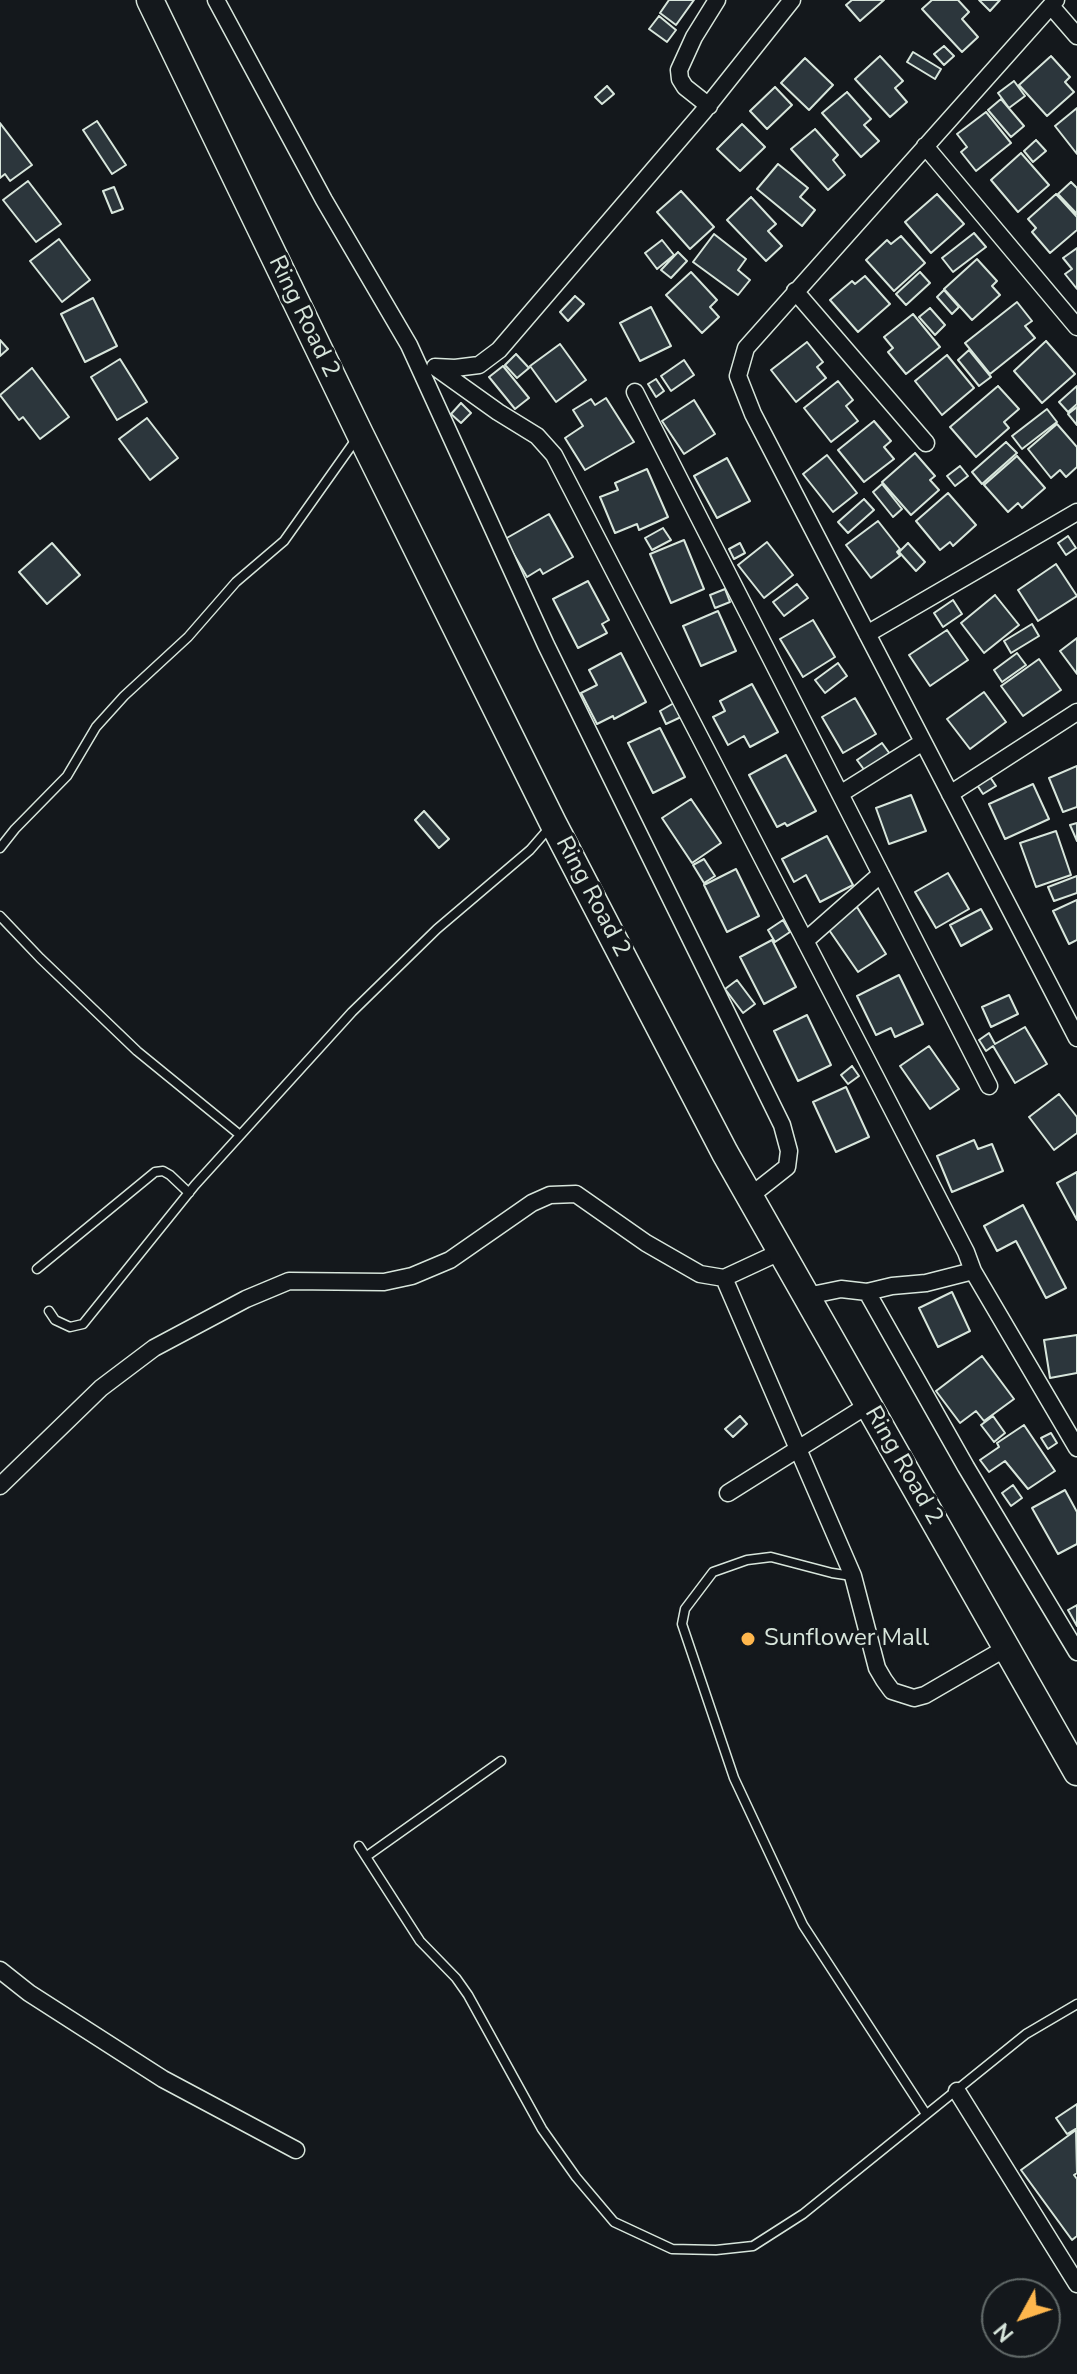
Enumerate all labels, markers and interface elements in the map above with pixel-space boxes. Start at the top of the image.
street label: Ring Road 2 [261,251,345,383]
street label: Ring Road 2 [548,832,636,962]
street label: Ring Road 2 [858,1402,948,1530]
place label: Sunflower Mall [764,1625,929,1653]
marker: Sunflower Mall [739,1630,757,1648]
north arrow [981,2278,1061,2358]
text: N [987,2316,1021,2348]

